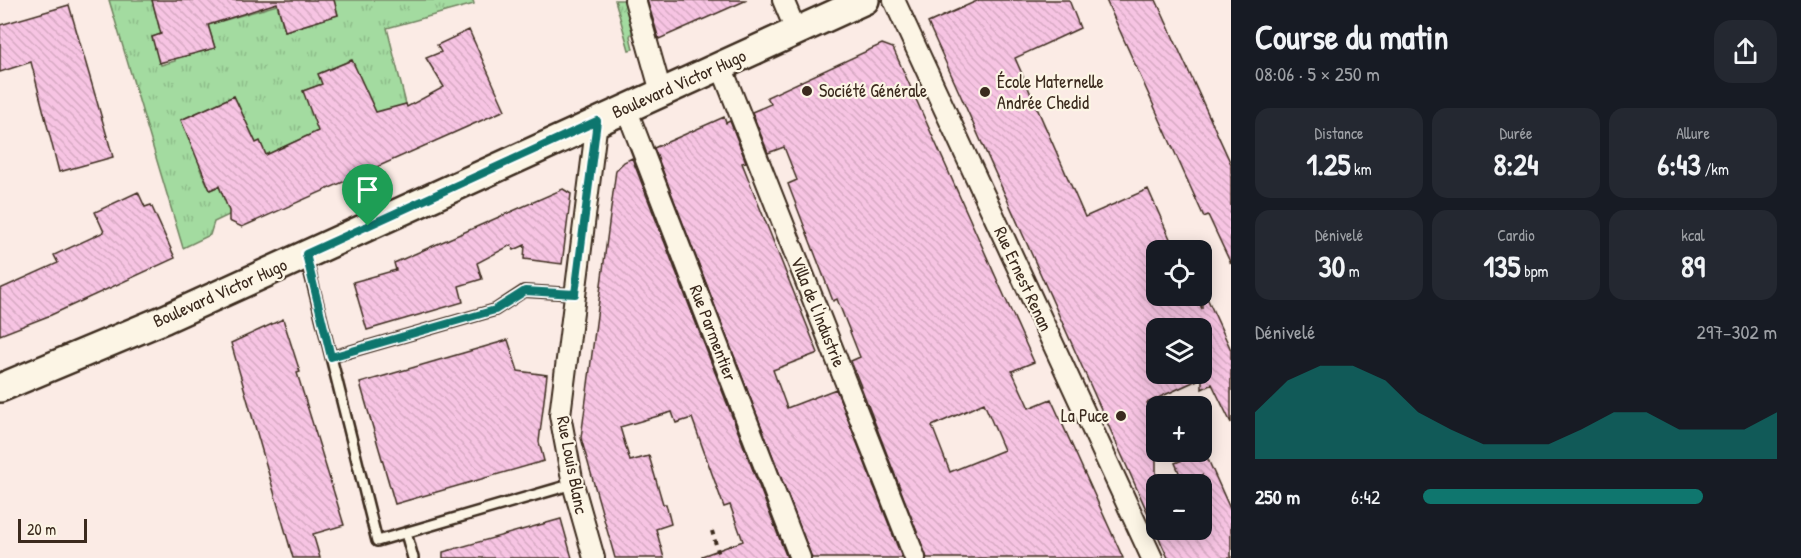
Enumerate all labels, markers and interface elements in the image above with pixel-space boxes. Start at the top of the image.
text: Course du matin [1255,15,1448,59]
button: share [1714,20,1777,83]
street label: Boulevard Victor Hugo [608,43,750,124]
text: 08:06 · 5 × 250 m [1255,60,1380,87]
place label: École Maternelle Andrée Chedid [997,69,1104,115]
place label: Société Générale [819,78,927,103]
marker: Société Générale [800,84,814,98]
marker: École Maternelle Andrée Chedid [978,85,992,99]
text: Distance [1315,122,1363,144]
text: Durée [1500,122,1532,144]
text: Allure [1676,122,1710,144]
text: 1.25 [1306,144,1350,184]
text: 8:24 [1493,144,1539,184]
text: 6:43 [1657,144,1701,184]
text: km [1350,158,1372,180]
text: /km [1701,158,1729,180]
pin [342,164,393,226]
icon: arrive [351,173,384,206]
street label: Rue Ernest Renan [988,222,1059,335]
text: Dénivelé [1315,224,1363,246]
text: Cardio [1497,224,1535,246]
text: kcal [1681,224,1705,246]
map controls [1146,240,1212,540]
button: locate [1146,240,1212,306]
text: 30 [1318,246,1345,286]
text: 135 [1483,246,1521,286]
text: 89 [1681,246,1705,286]
street label: Boulevard Victor Hugo [149,252,291,333]
street label: Villa de l'Industrie [785,253,852,371]
text: m [1345,260,1360,282]
text: bpm [1521,260,1549,282]
street label: Rue Parmentier [684,281,743,385]
button: layers [1146,318,1212,384]
text: Dénivelé [1255,318,1315,345]
text: 297–302 m [1697,318,1777,345]
button: + [1146,396,1212,462]
place label: La Puce [1061,403,1109,428]
marker: La Puce [1114,409,1128,423]
street label: Rue Louis Blanc [551,414,594,516]
button: − [1146,474,1212,540]
text: 250 m [1255,483,1300,510]
text: 6:42 [1351,483,1380,510]
scale bar [18,516,87,544]
text: 20 m [27,518,56,540]

